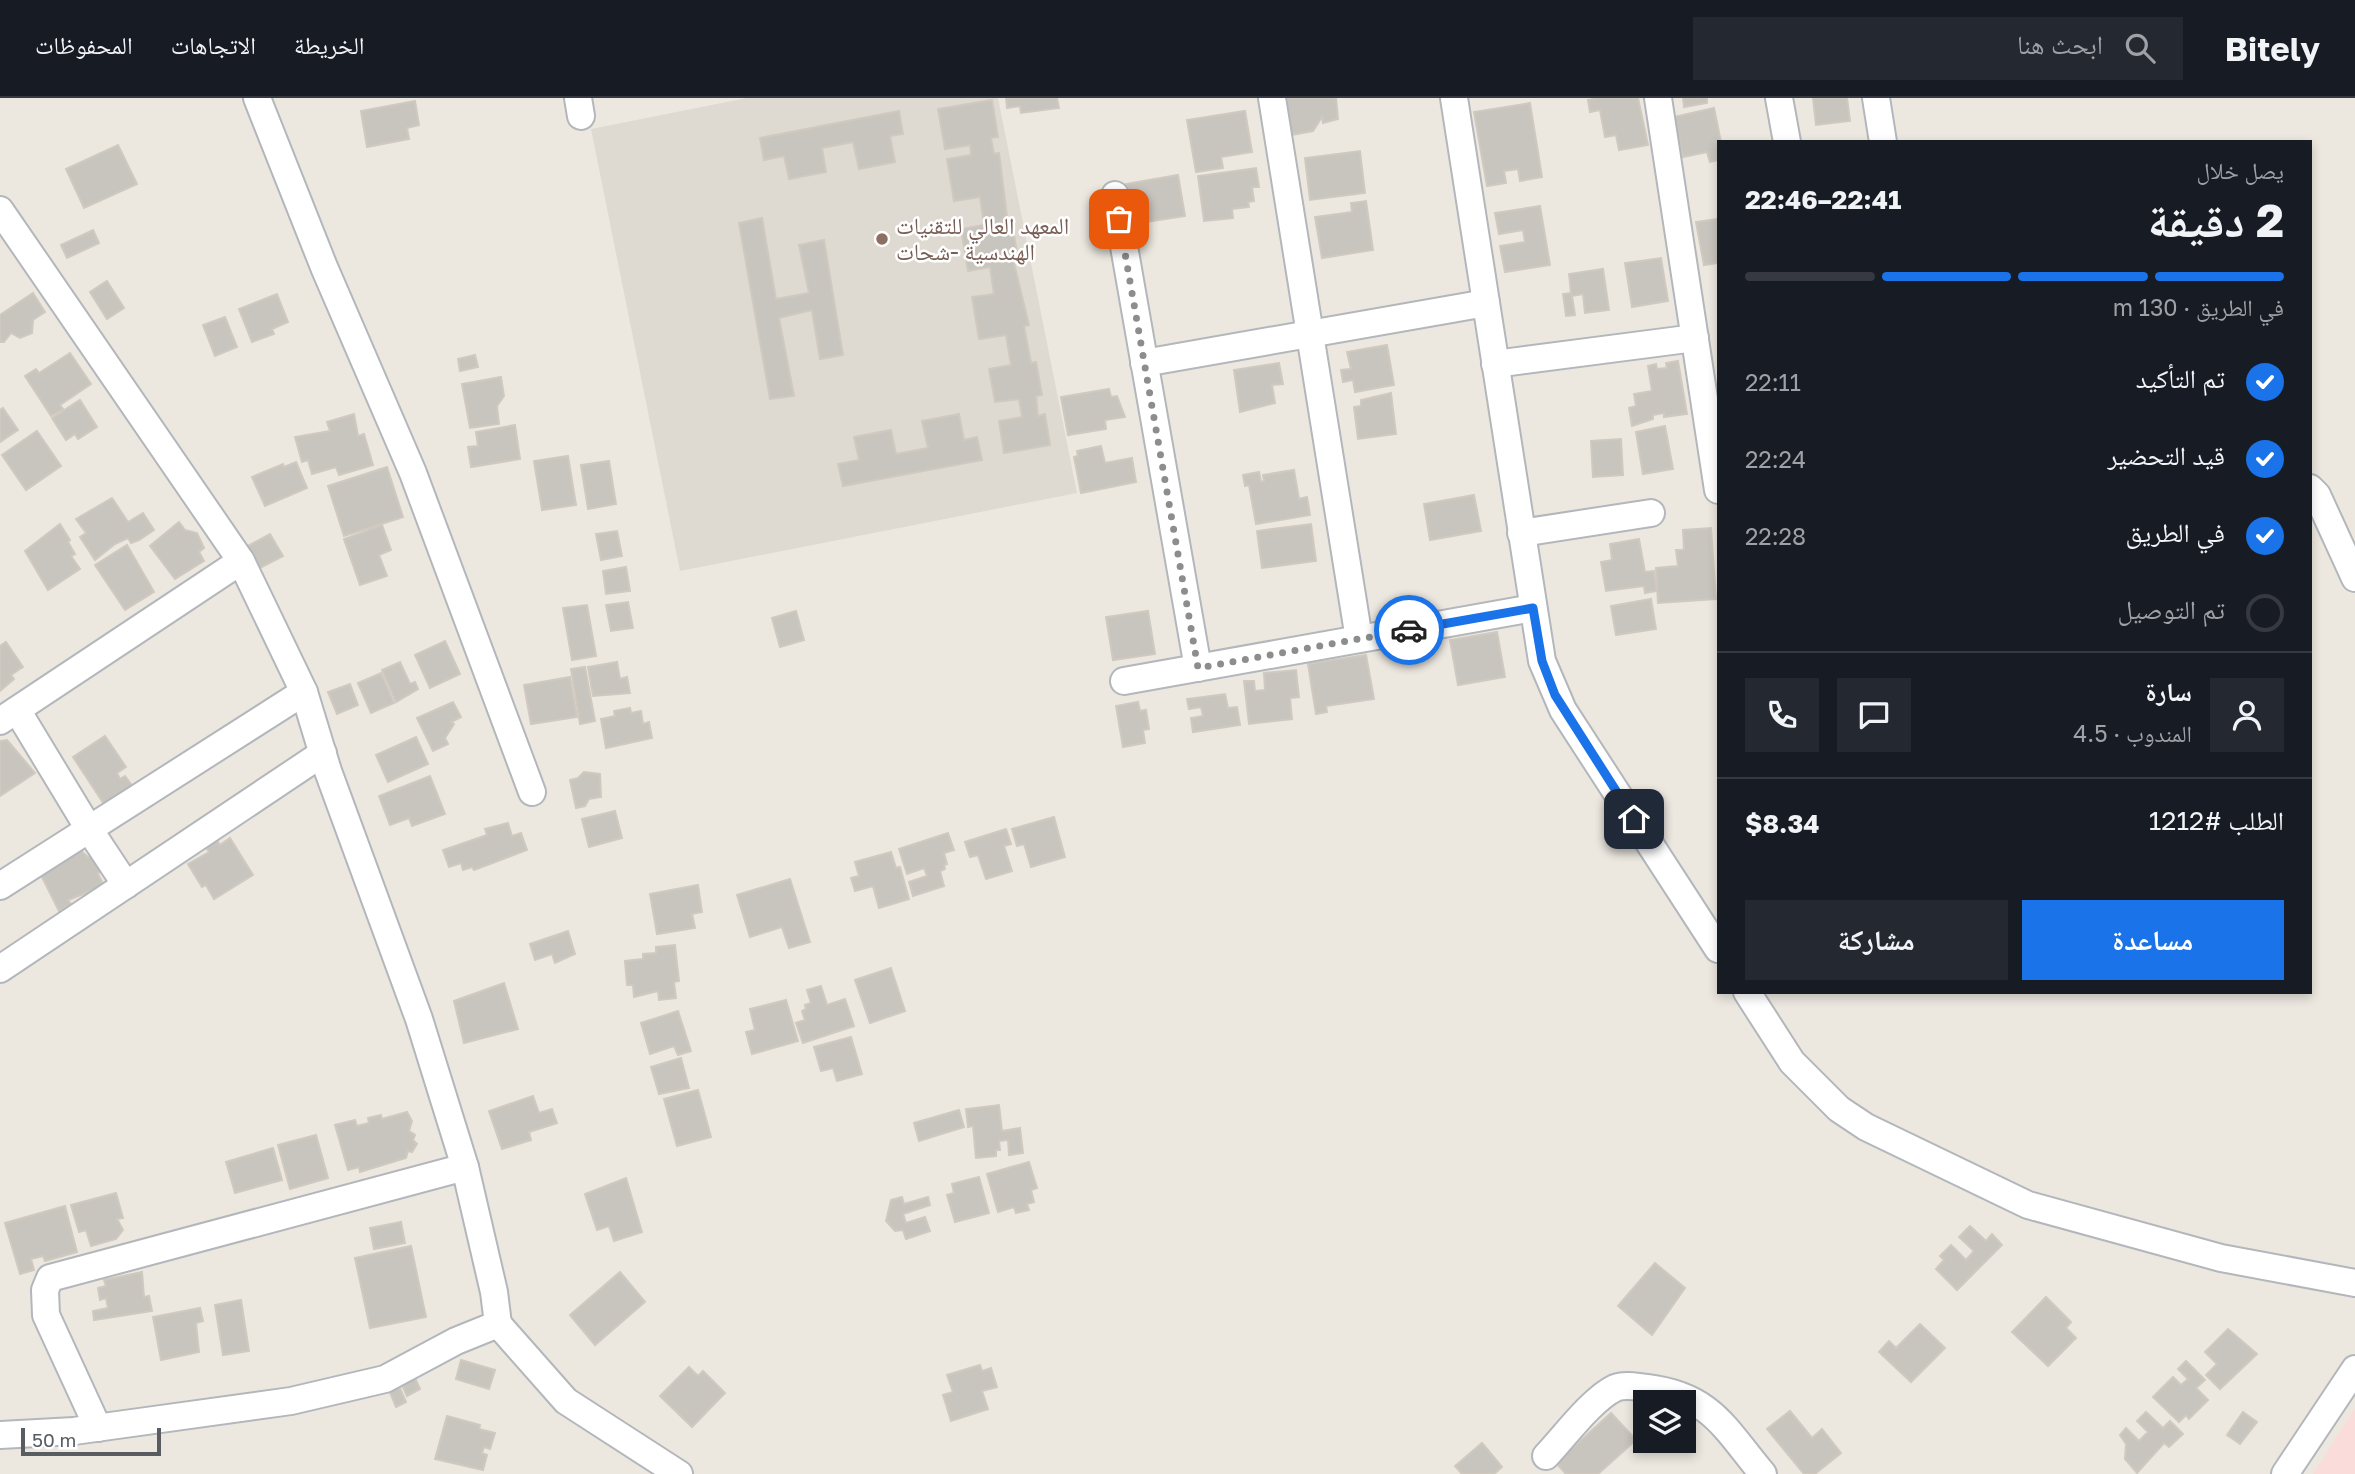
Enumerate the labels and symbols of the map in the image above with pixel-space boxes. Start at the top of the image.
pin [1089,189,1149,249]
place label: المعهد العالي للتقنيات الهندسية -شحات [896,211,1069,265]
marker: المعهد العالي للتقنيات الهندسية -شحات [874,231,890,247]
courier [1374,595,1444,665]
pin [1604,789,1664,849]
scale bar [21,1425,161,1457]

